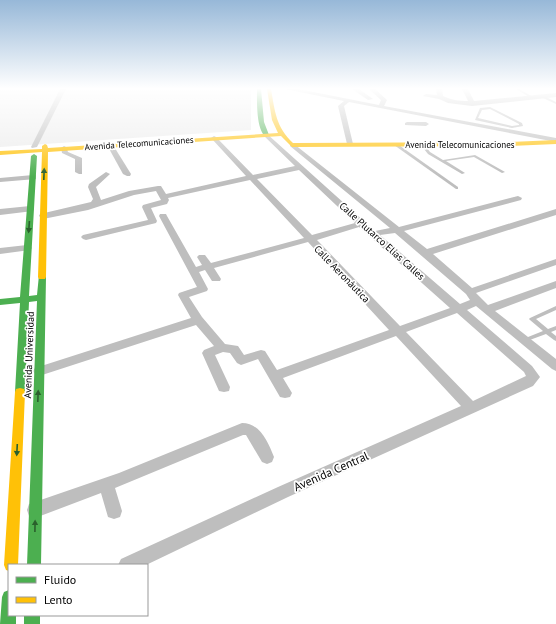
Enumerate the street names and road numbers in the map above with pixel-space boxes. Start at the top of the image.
street label: Avenida Telecomunicaciones [84,134,194,152]
street label: Avenida Telecomunicaciones [405,139,515,150]
street label: Calle Plutarco Elías Calles [337,199,427,283]
street label: Calle Aeronáutica [311,243,373,305]
street label: Avenida Universidad [21,311,37,399]
street label: Avenida Central [291,448,371,494]

